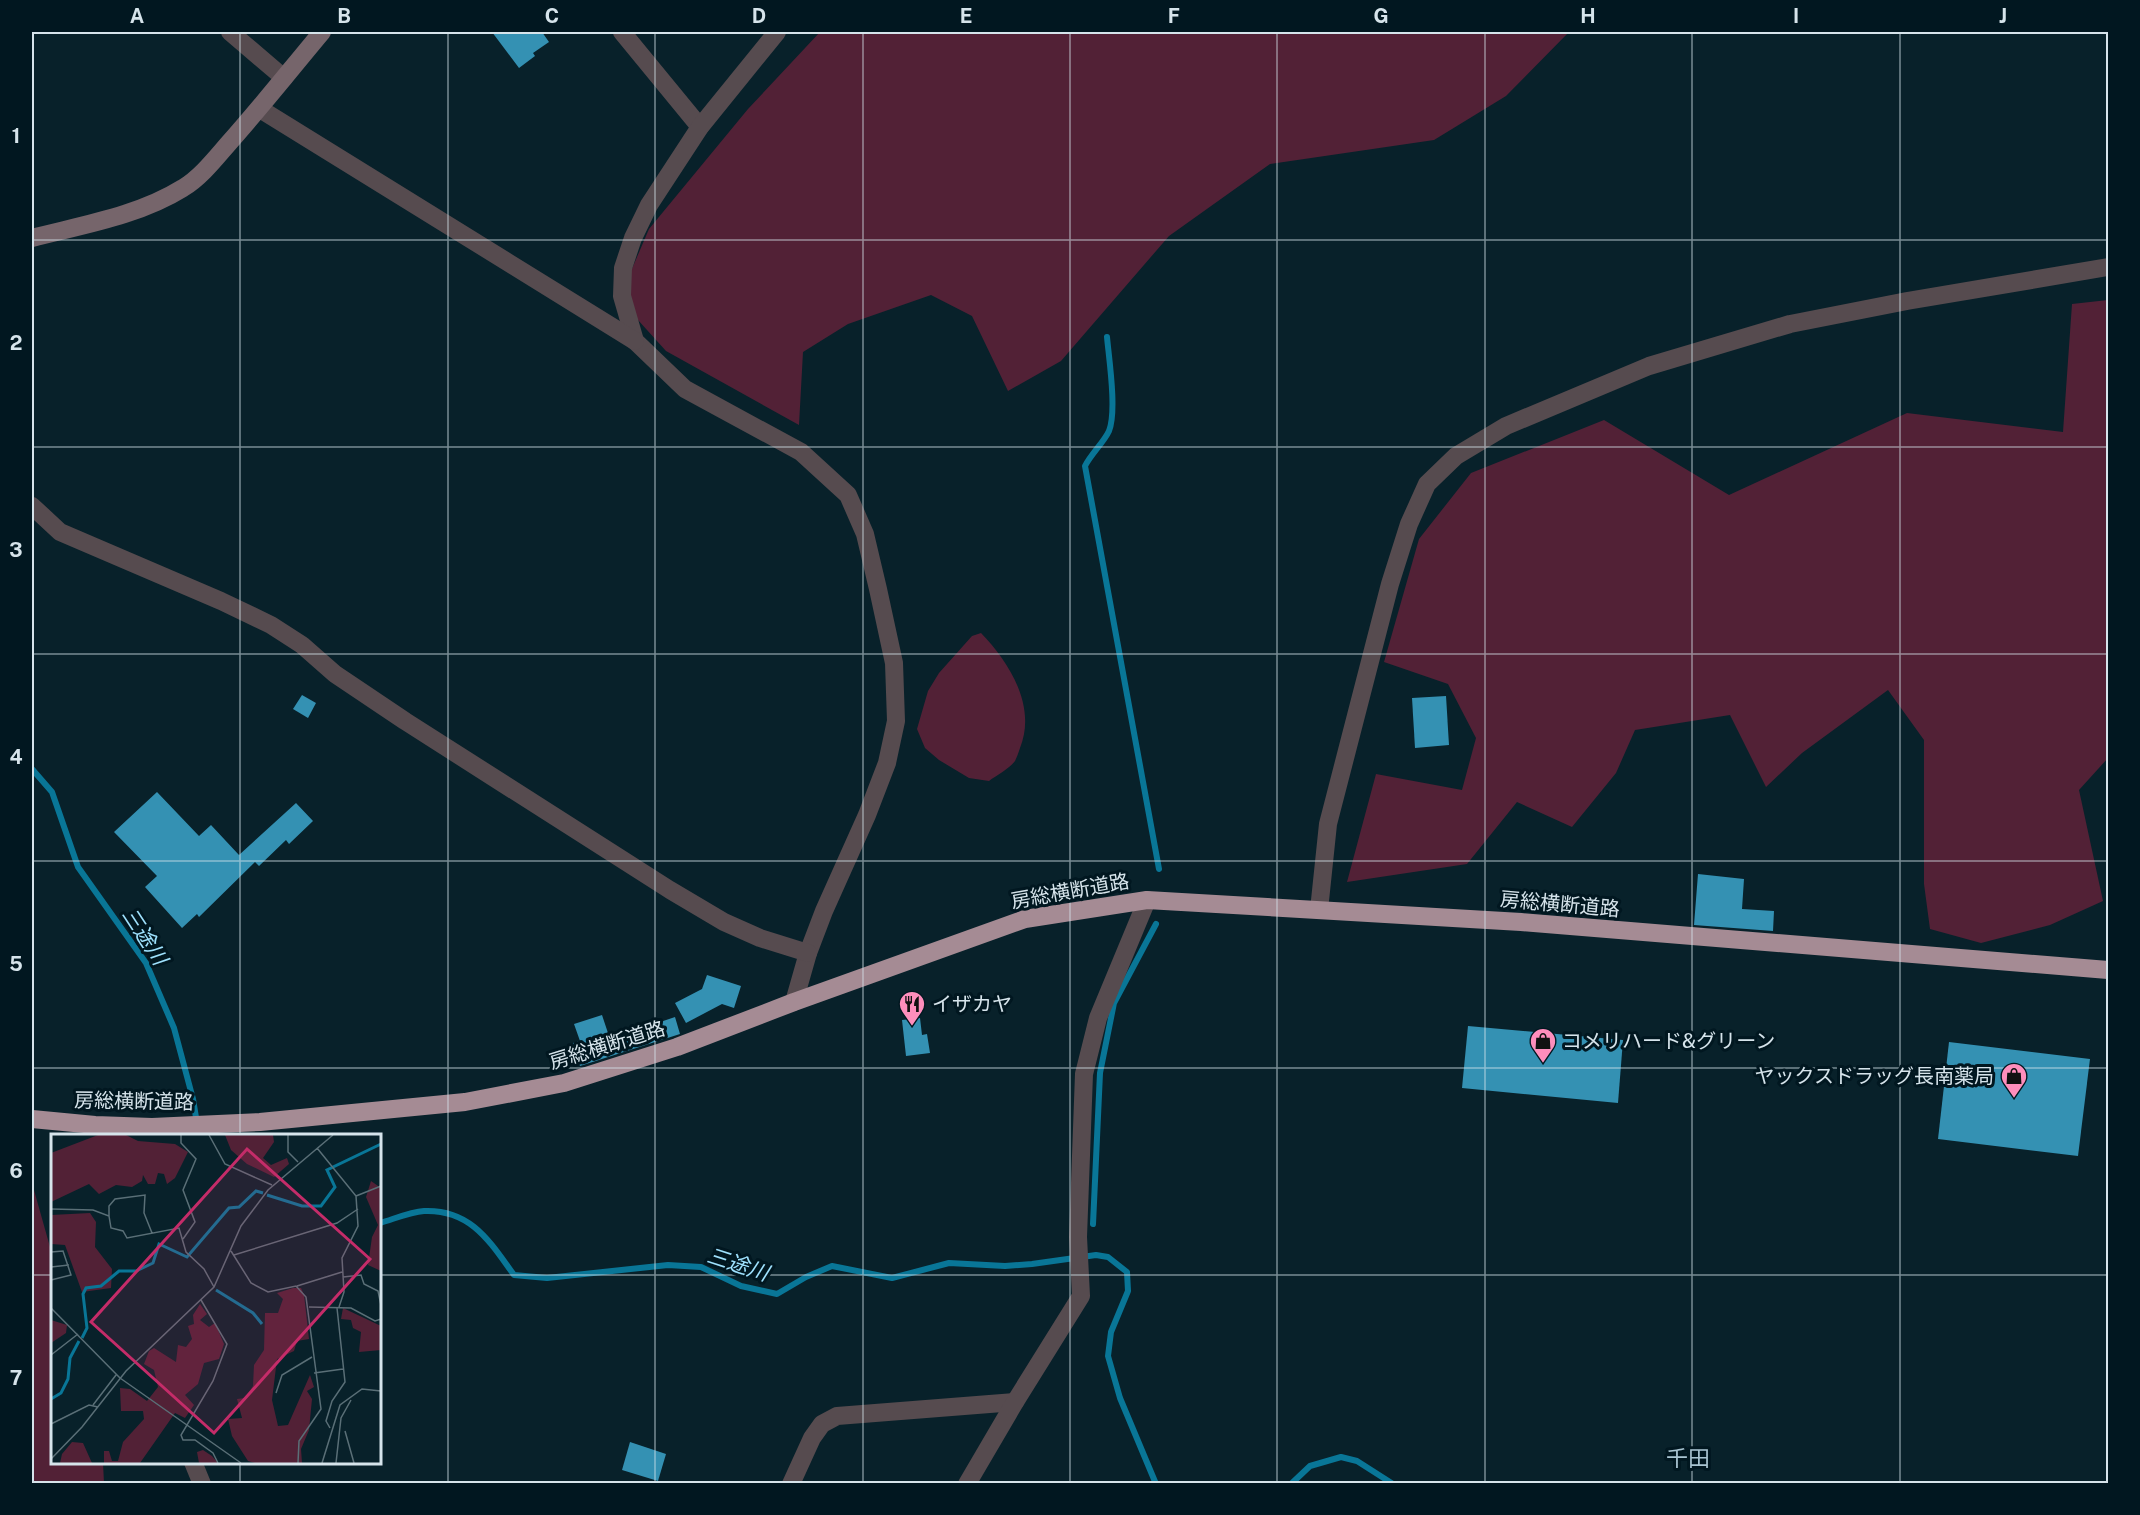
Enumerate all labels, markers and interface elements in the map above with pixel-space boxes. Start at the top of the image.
text: A [130,4,144,28]
text: B [337,4,351,28]
text: C [545,4,559,28]
text: D [752,4,766,28]
text: E [960,4,972,28]
text: F [1168,4,1180,28]
text: G [1373,4,1389,28]
text: H [1580,4,1596,28]
text: I [1793,4,1799,28]
text: J [1999,4,2007,28]
text: 1 [12,124,20,148]
text: 2 [10,331,22,355]
text: 3 [9,538,23,562]
text: 4 [9,745,23,769]
street label: 房総横断道路 [1009,869,1131,913]
street label: 房総横断道路 [1499,887,1621,921]
water label: 三途川 [117,903,174,971]
text: 5 [9,952,23,976]
restaurant icon: イザカヤ [897,989,927,1027]
place label: イザカヤ [932,992,1012,1016]
street label: 房総横断道路 [546,1016,668,1074]
shop icon: コメリハード&グリーン [1528,1026,1558,1064]
place label: コメリハード&グリーン [1562,1029,1775,1053]
shop icon: ヤックスドラッグ長南薬局 [1999,1061,2029,1099]
place label: ヤックスドラッグ長南薬局 [1755,1064,1994,1088]
street label: 房総横断道路 [74,1088,194,1114]
inset map [51,1134,381,1464]
text: 6 [9,1159,23,1183]
water label: 三途川 [704,1242,774,1286]
text: 7 [10,1366,22,1390]
district label: 千田 [1666,1445,1710,1471]

